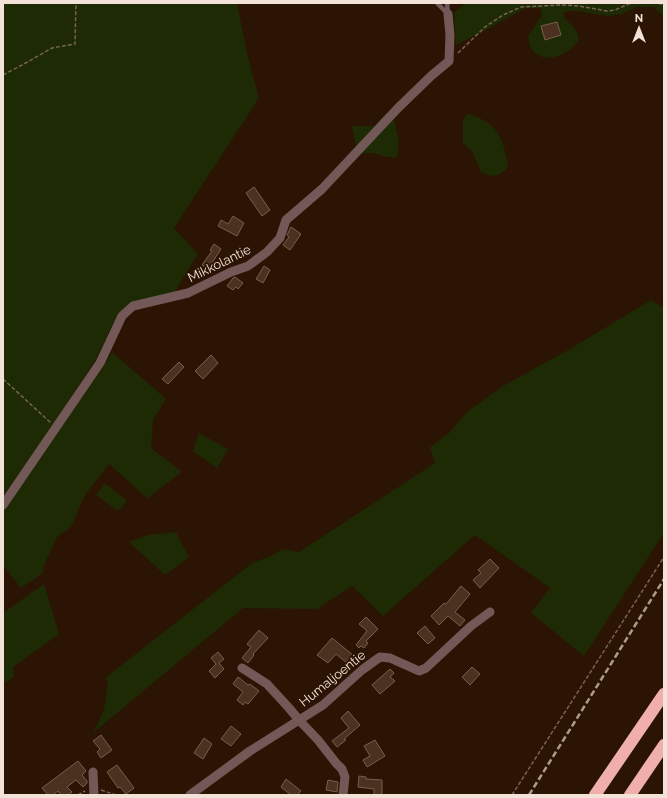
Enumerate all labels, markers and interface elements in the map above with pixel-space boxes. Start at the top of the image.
north arrow [619,8,659,48]
text: N [635,12,643,25]
street label: Mikkolantie [185,242,254,285]
street label: Humaljoentie [296,647,369,710]

